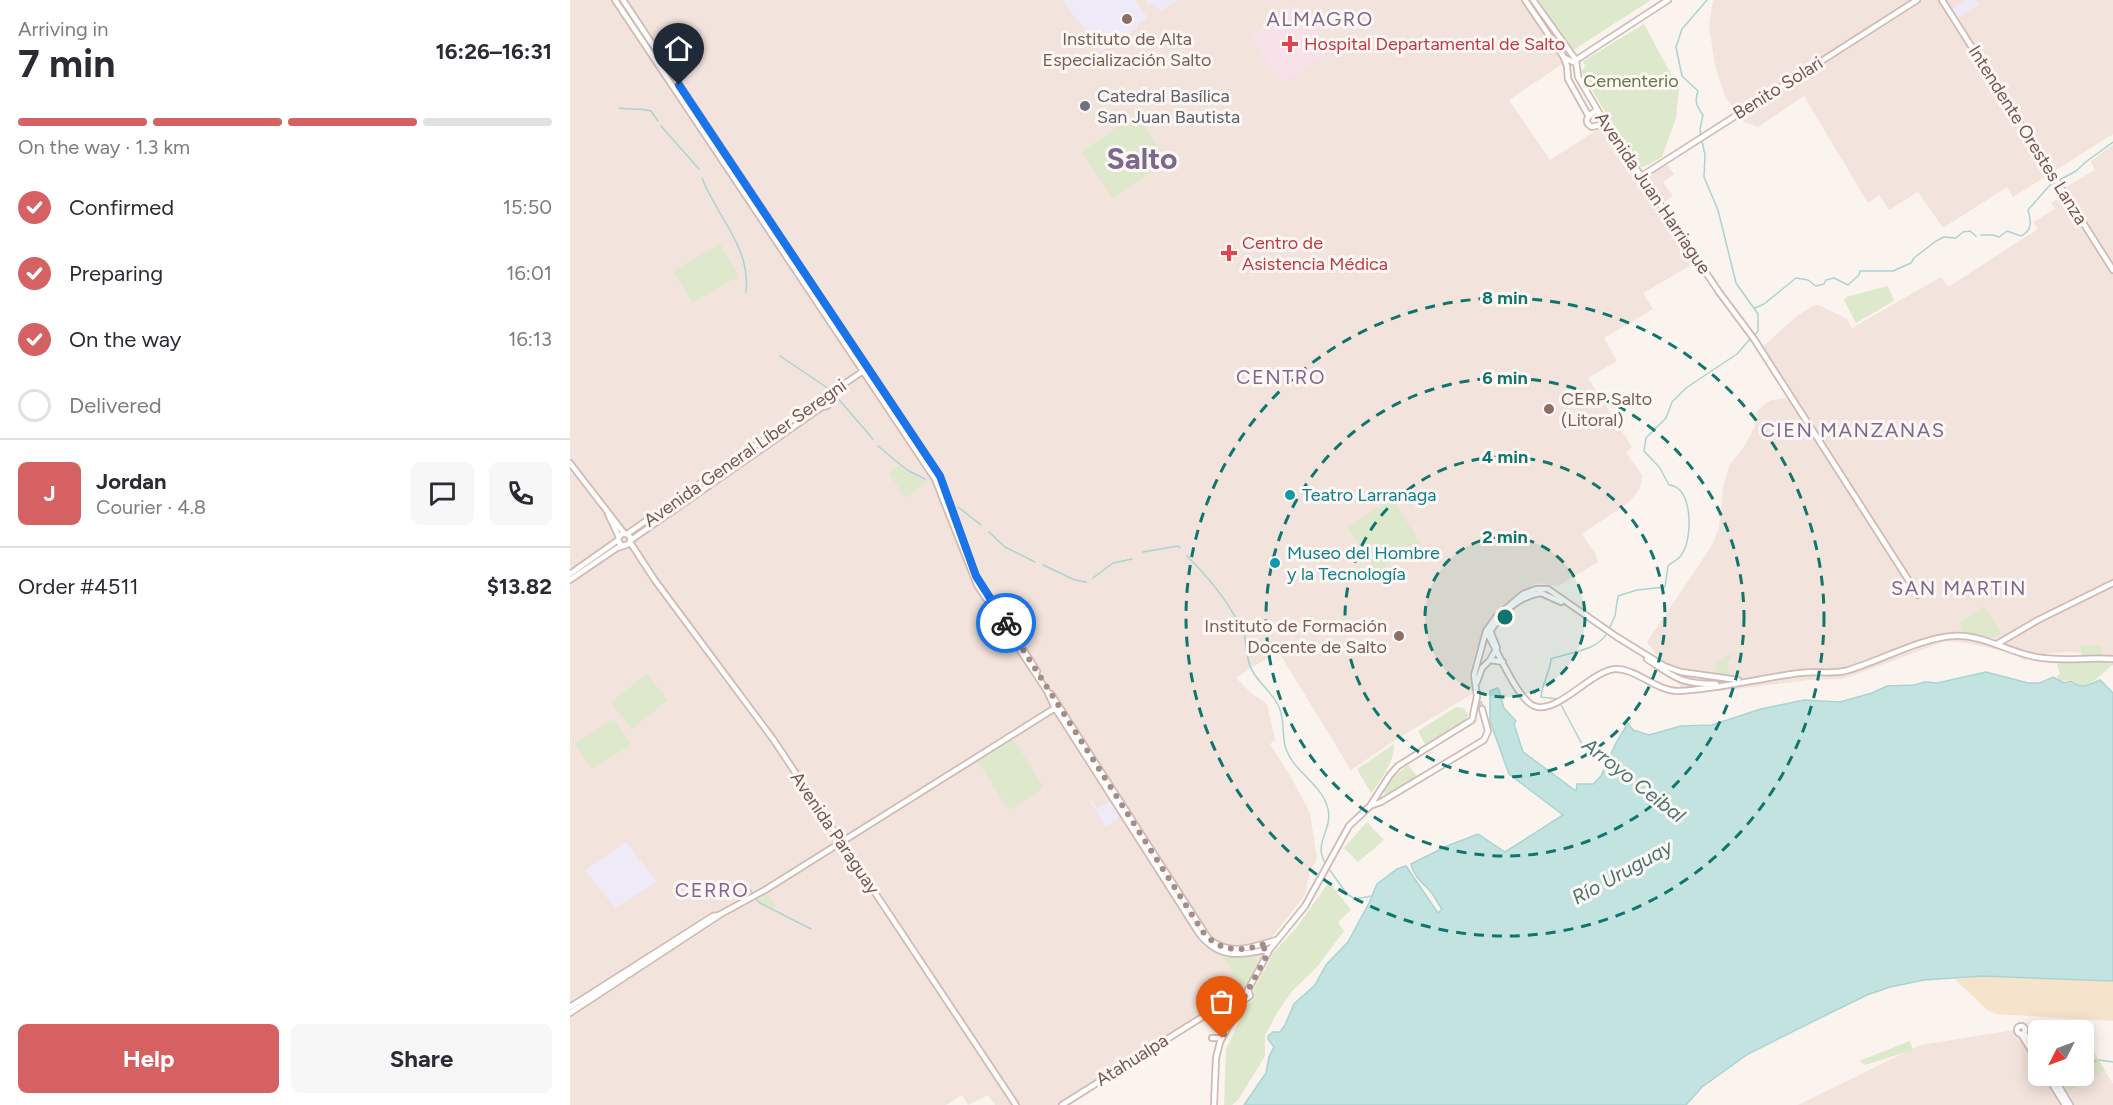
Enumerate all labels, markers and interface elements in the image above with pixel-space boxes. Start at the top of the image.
district label: ALMAGRO [1266,7,1374,31]
marker: Instituto de Alta Especialización Salto [1120,12,1134,26]
text: Arriving in [18,17,108,41]
pin [653,23,704,85]
place label: Instituto de Alta Especialización Salto [1043,28,1212,71]
icon: home [662,32,695,65]
place label: Hospital Departamental de Salto [1304,33,1565,55]
marker: Hospital Departamental de Salto [1281,35,1299,53]
text: 16:26–16:31 [436,38,552,65]
text: 7 min [18,40,115,87]
street label: Intendente Orestes Lanza [1964,41,2092,229]
street label: Benito Solari [1729,52,1827,124]
park label: Cementerio [1583,70,1679,92]
place label: Catedral Basílica San Juan Bautista [1097,85,1240,128]
marker: Catedral Basílica San Juan Bautista [1078,99,1092,113]
street label: Avenida Juan Harriague [1590,108,1716,278]
text: On the way · 1.3 km [18,135,190,159]
district label: Salto [1107,140,1177,177]
icon: check [18,191,51,224]
text: Confirmed [69,194,174,221]
text: 15:50 [503,195,552,219]
place label: Centro de Asistencia Médica [1242,232,1388,275]
marker: Centro de Asistencia Médica [1220,244,1238,262]
icon: check [18,257,51,290]
text: Preparing [69,260,163,287]
text: 16:01 [506,261,552,285]
text: 8 min [1482,287,1528,309]
icon: check [18,323,51,356]
text: On the way [69,326,181,353]
text: 16:13 [508,327,552,351]
district label: CENTRO [1236,365,1326,389]
text: 6 min [1482,367,1528,389]
street label: Avenida General Líber Seregni [639,374,851,532]
place label: CERP Salto (Litoral) [1561,388,1652,431]
text: Delivered [69,392,162,419]
marker: CERP Salto (Litoral) [1542,402,1556,416]
district label: CIEN MANZANAS [1760,418,1946,442]
text: 4 min [1482,446,1528,468]
button: chat [411,462,474,525]
button: phone [489,462,552,525]
text: Jordan [96,468,167,495]
text: J [43,480,56,507]
place label: Teatro Larranaga [1302,484,1436,506]
marker: Teatro Larranaga [1283,488,1297,502]
text: Courier · 4.8 [96,495,206,519]
text: 2 min [1482,526,1528,548]
place label: Museo del Hombre y la Tecnología [1287,542,1440,585]
marker: Museo del Hombre y la Tecnología [1268,556,1282,570]
text: Order #4511 [18,573,139,600]
text: $13.82 [487,573,552,600]
district label: SAN MARTIN [1891,576,2027,600]
courier [976,593,1036,653]
icon: bike [990,607,1023,640]
centre of rings [1495,607,1515,627]
place label: Instituto de Formación Docente de Salto [1204,615,1387,658]
marker: Instituto de Formación Docente de Salto [1392,629,1406,643]
water label: Arroyo Ceibal [1577,732,1690,828]
street label: Avenida Paraguay [786,768,884,899]
water label: Río Uruguay [1568,834,1678,909]
district label: CERRO [675,878,749,902]
pin [1196,976,1247,1038]
icon: bag [1205,985,1238,1018]
north arrow [2028,1020,2094,1086]
map controls [2028,1020,2094,1086]
button: Help [18,1024,279,1093]
button: Share [291,1024,552,1093]
street label: Atahualpa [1092,1029,1172,1091]

